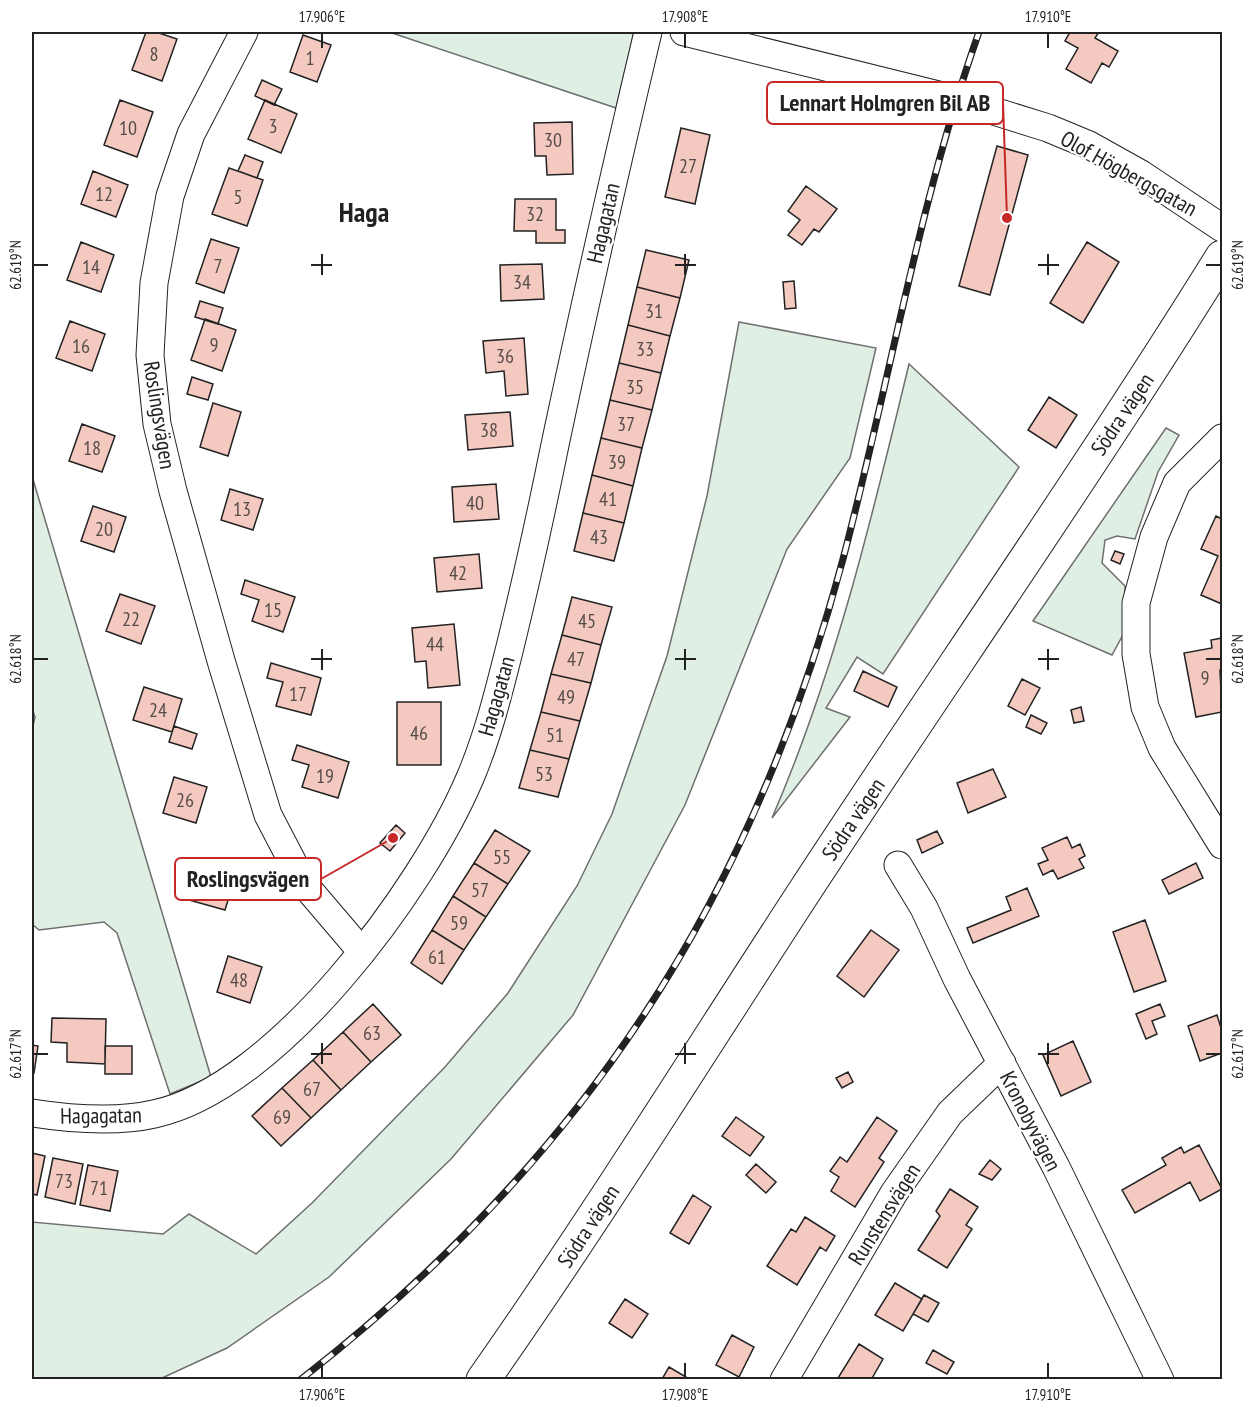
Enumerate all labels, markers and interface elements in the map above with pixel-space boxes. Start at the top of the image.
text: 17.906°E [299,7,345,26]
text: 17.908°E [662,7,708,26]
text: 17.910°E [1025,7,1071,26]
house number: 8 [150,41,159,67]
house number: 1 [306,45,315,71]
callout: Lennart Holmgren Bil AB [767,82,1003,124]
text: Lennart Holmgren Bil AB [780,87,991,118]
house number: 3 [269,113,278,139]
house number: 10 [119,115,137,141]
street label: Olof Högbergsgatan [1056,124,1202,222]
house number: 30 [544,127,562,153]
house number: 27 [679,153,697,179]
street label: Hagagatan [580,180,626,266]
house number: 12 [95,181,113,207]
house number: 5 [234,184,243,210]
district label: Haga [339,193,389,230]
house number: 32 [526,201,544,227]
text: 62.619°N [6,240,25,290]
text: 62.619°N [1228,240,1247,290]
house number: 7 [214,253,223,279]
house number: 14 [82,254,100,280]
house number: 34 [513,269,531,295]
house number: 31 [645,298,663,324]
house number: 9 [210,332,219,358]
house number: 16 [72,333,90,359]
house number: 33 [636,336,654,362]
house number: 36 [496,343,514,369]
street label: Roslingsvägen [138,359,182,471]
street label: Södra vägen [1084,367,1160,461]
house number: 35 [626,374,644,400]
house number: 37 [617,411,635,437]
house number: 38 [480,417,498,443]
house number: 18 [83,435,101,461]
house number: 39 [608,449,626,475]
house number: 41 [599,486,617,512]
house number: 40 [466,490,484,516]
house number: 13 [233,496,251,522]
house number: 20 [95,516,113,542]
house number: 43 [590,524,608,550]
house number: 42 [449,560,467,586]
house number: 15 [264,597,282,623]
house number: 22 [122,606,140,632]
house number: 45 [578,608,596,634]
house number: 44 [426,631,444,657]
text: 62.618°N [6,634,25,684]
text: 62.618°N [1228,634,1247,684]
house number: 47 [567,646,585,672]
street label: Hagagatan [471,653,521,739]
house number: 9 [1201,665,1210,691]
house number: 17 [289,681,307,707]
house number: 49 [557,684,575,710]
house number: 24 [149,697,167,723]
house number: 46 [410,720,428,746]
house number: 51 [546,722,564,748]
house number: 53 [535,761,553,787]
house number: 19 [316,763,334,789]
street label: Södra vägen [815,772,891,866]
house number: 26 [176,787,194,813]
house number: 55 [493,844,511,870]
callout: Roslingsvägen [175,858,321,900]
text: Roslingsvägen [187,863,309,894]
house number: 57 [471,877,489,903]
house number: 59 [450,910,468,936]
house number: 61 [428,944,446,970]
house number: 48 [230,967,248,993]
house number: 63 [363,1020,381,1046]
text: 62.617°N [6,1029,25,1079]
text: 62.617°N [1228,1029,1247,1079]
street label: Kronobyvägen [994,1066,1068,1176]
house number: 67 [303,1076,321,1102]
street label: Hagagatan [60,1100,142,1130]
house number: 69 [273,1104,291,1130]
street label: Runstensvägen [842,1158,926,1270]
house number: 73 [55,1168,73,1194]
house number: 71 [90,1175,108,1201]
street label: Södra vägen [551,1179,625,1273]
text: 17.906°E [299,1385,345,1404]
text: 17.908°E [662,1385,708,1404]
text: 17.910°E [1025,1385,1071,1404]

